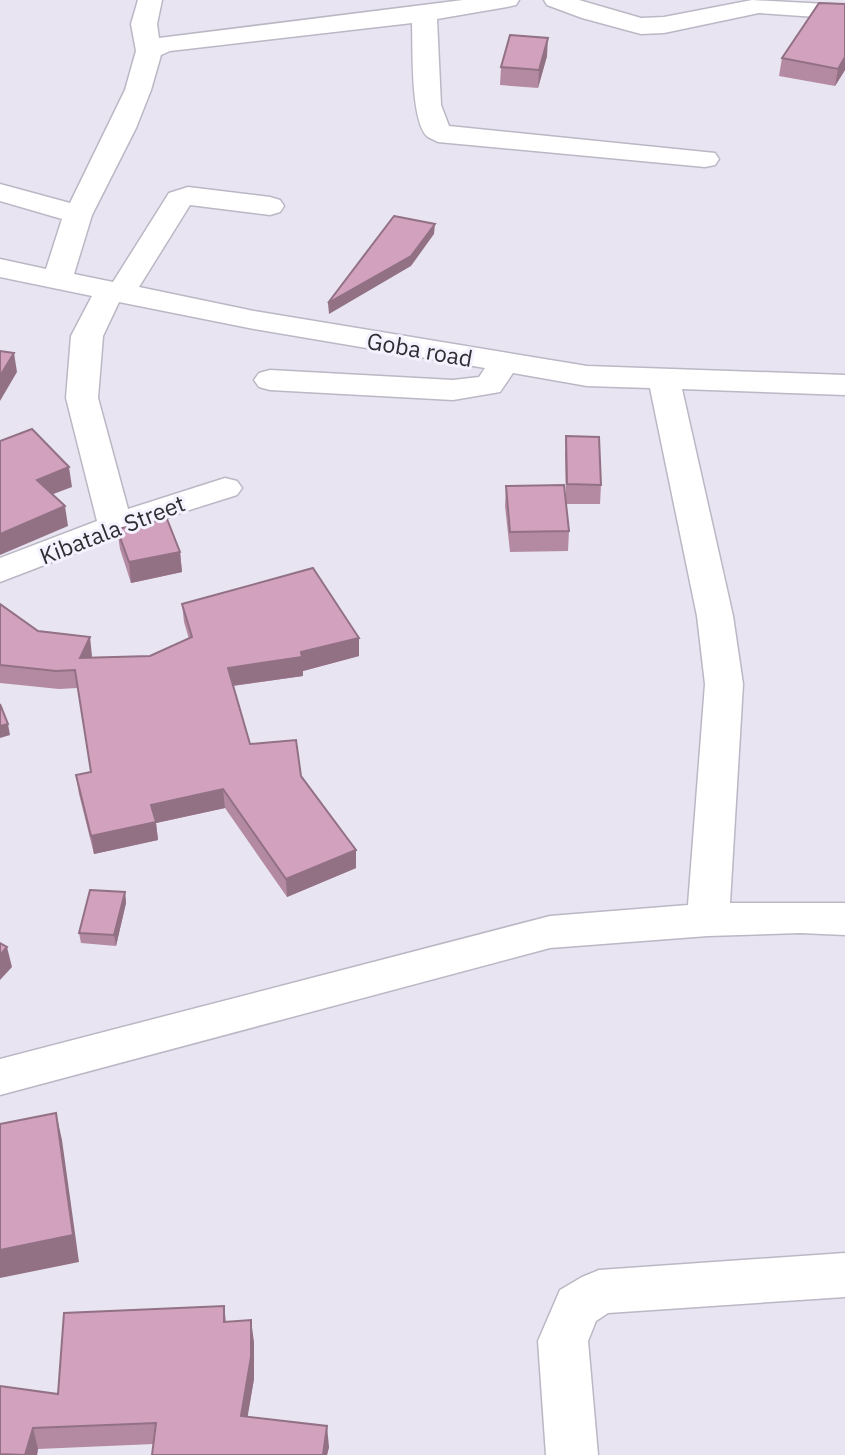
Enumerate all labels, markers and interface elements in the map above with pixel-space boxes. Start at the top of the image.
street label: Goba road [365,325,475,373]
street label: Kibatala Street [35,488,189,570]

